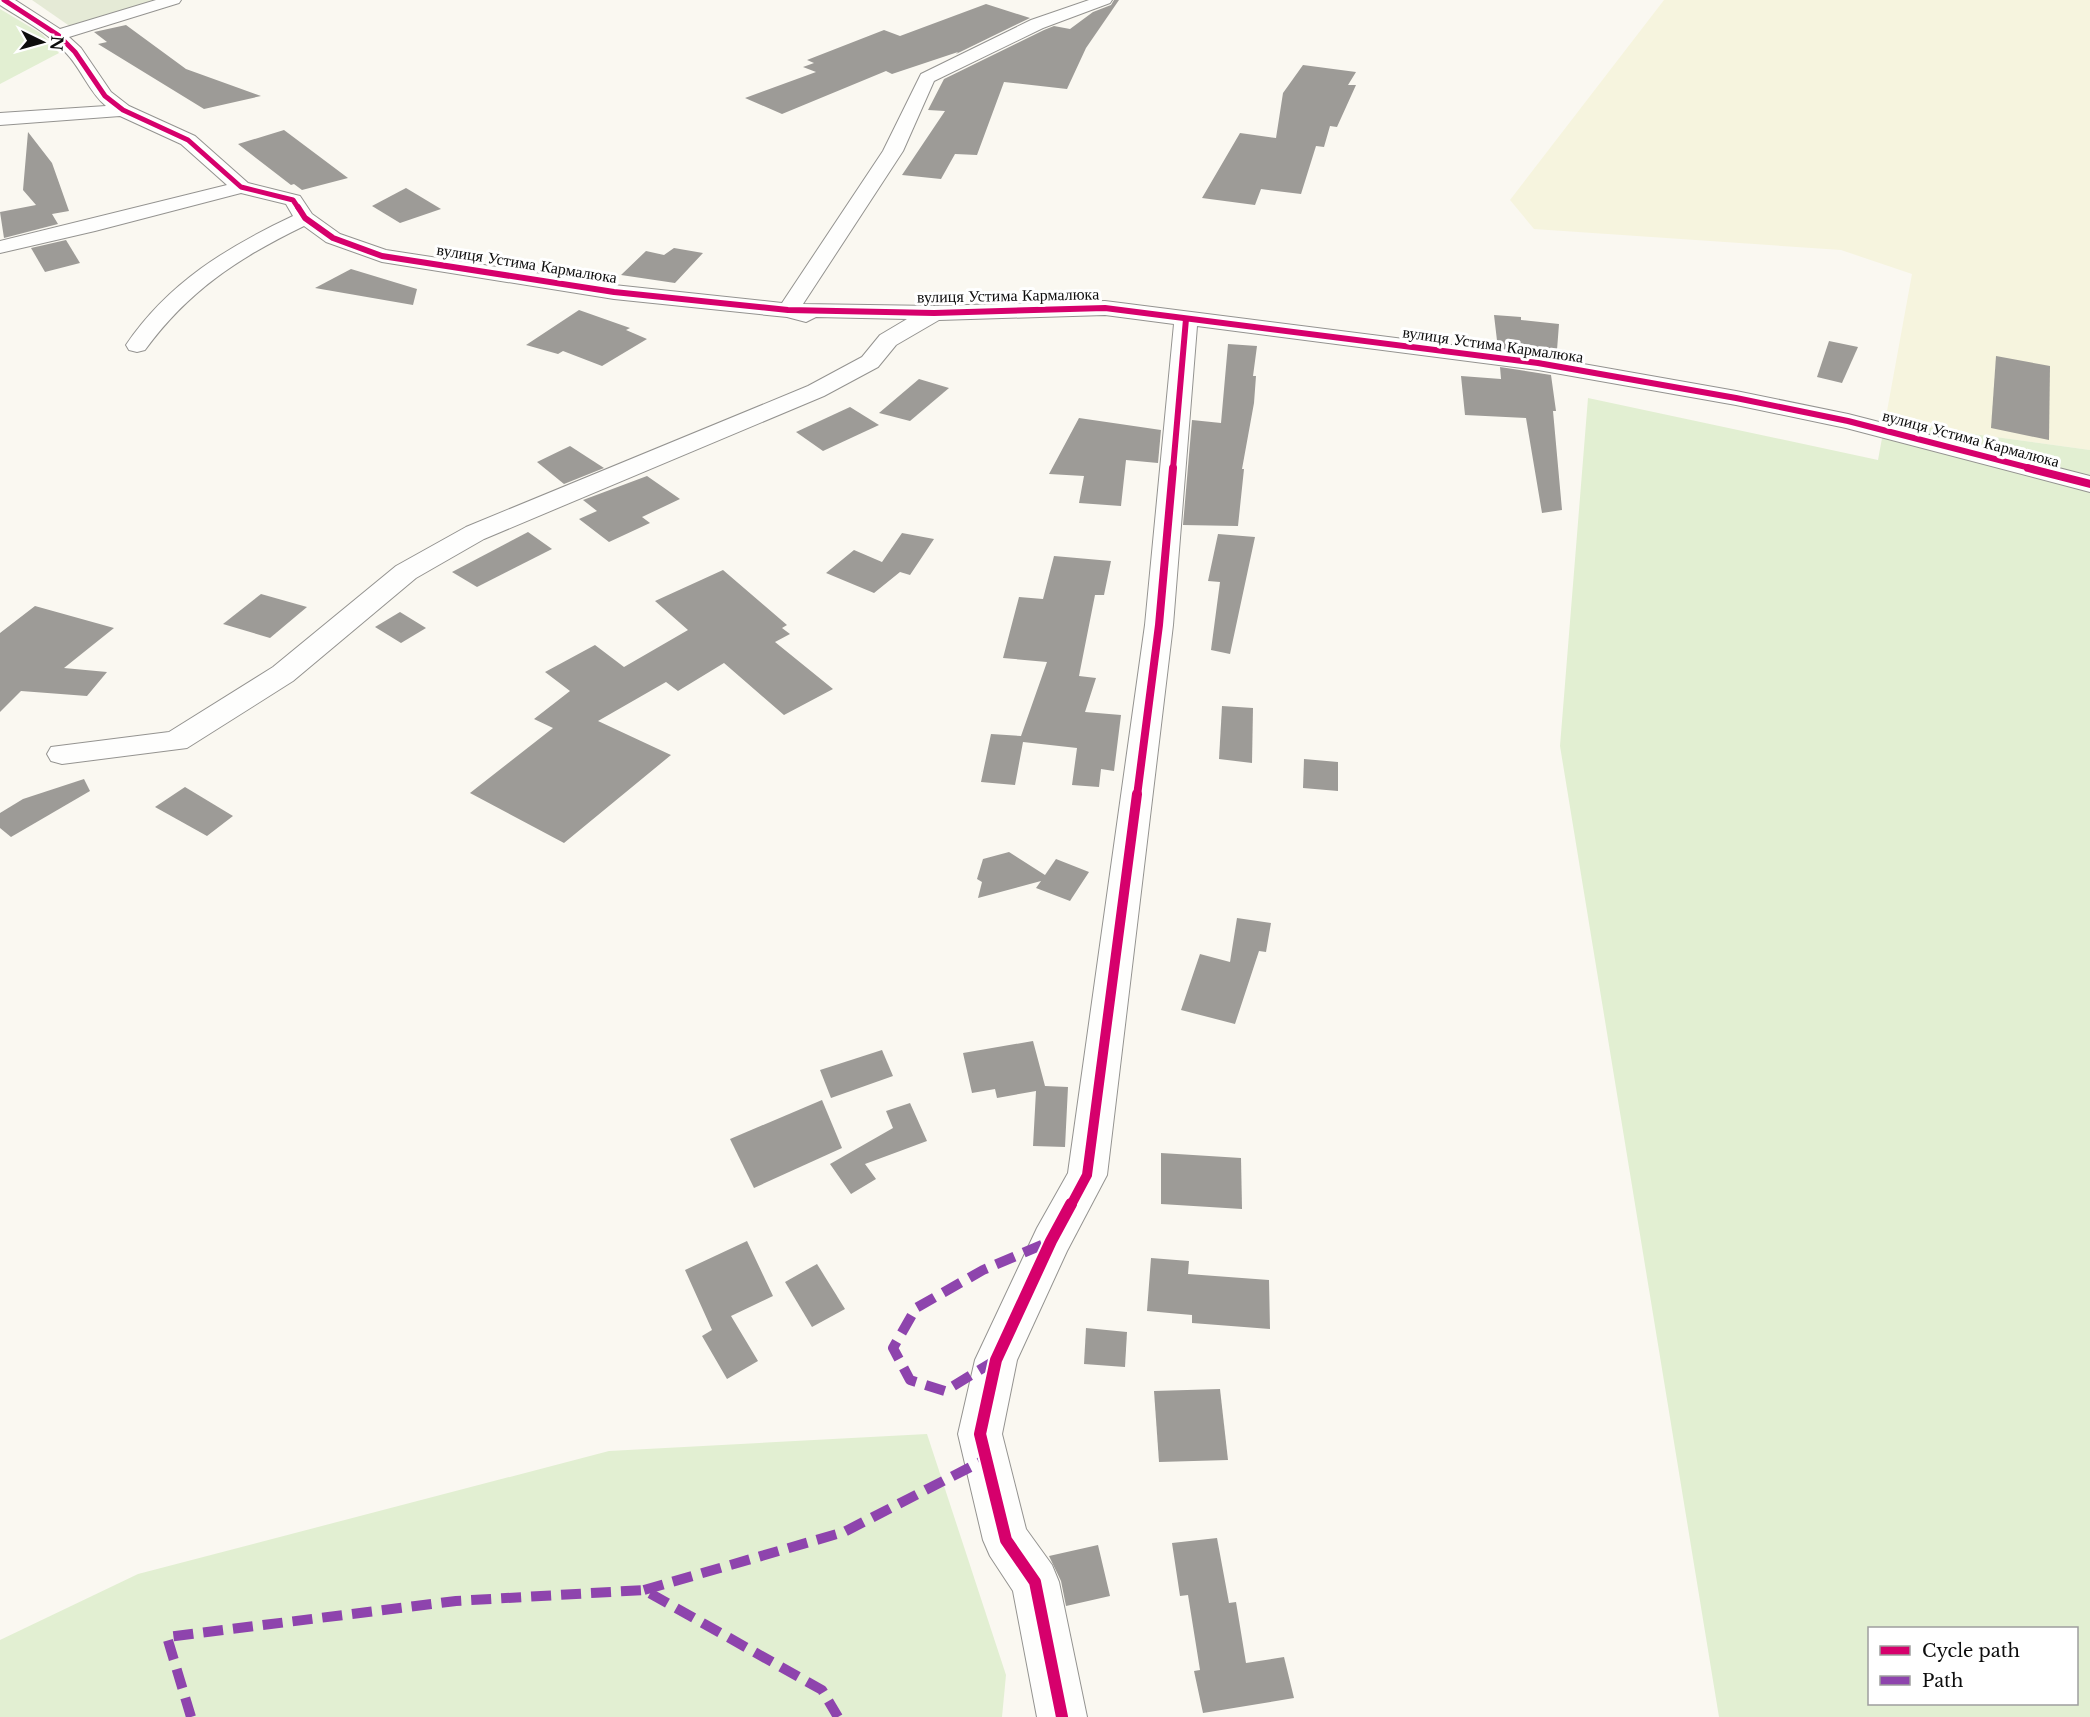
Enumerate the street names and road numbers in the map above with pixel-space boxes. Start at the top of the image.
street label: вулиця Устима Кармалюка [435,239,619,287]
street label: вулиця Устима Кармалюка [917,283,1099,307]
street label: вулиця Устима Кармалюка [1401,321,1585,367]
street label: вулиця Устима Кармалюка [1880,405,2062,471]

